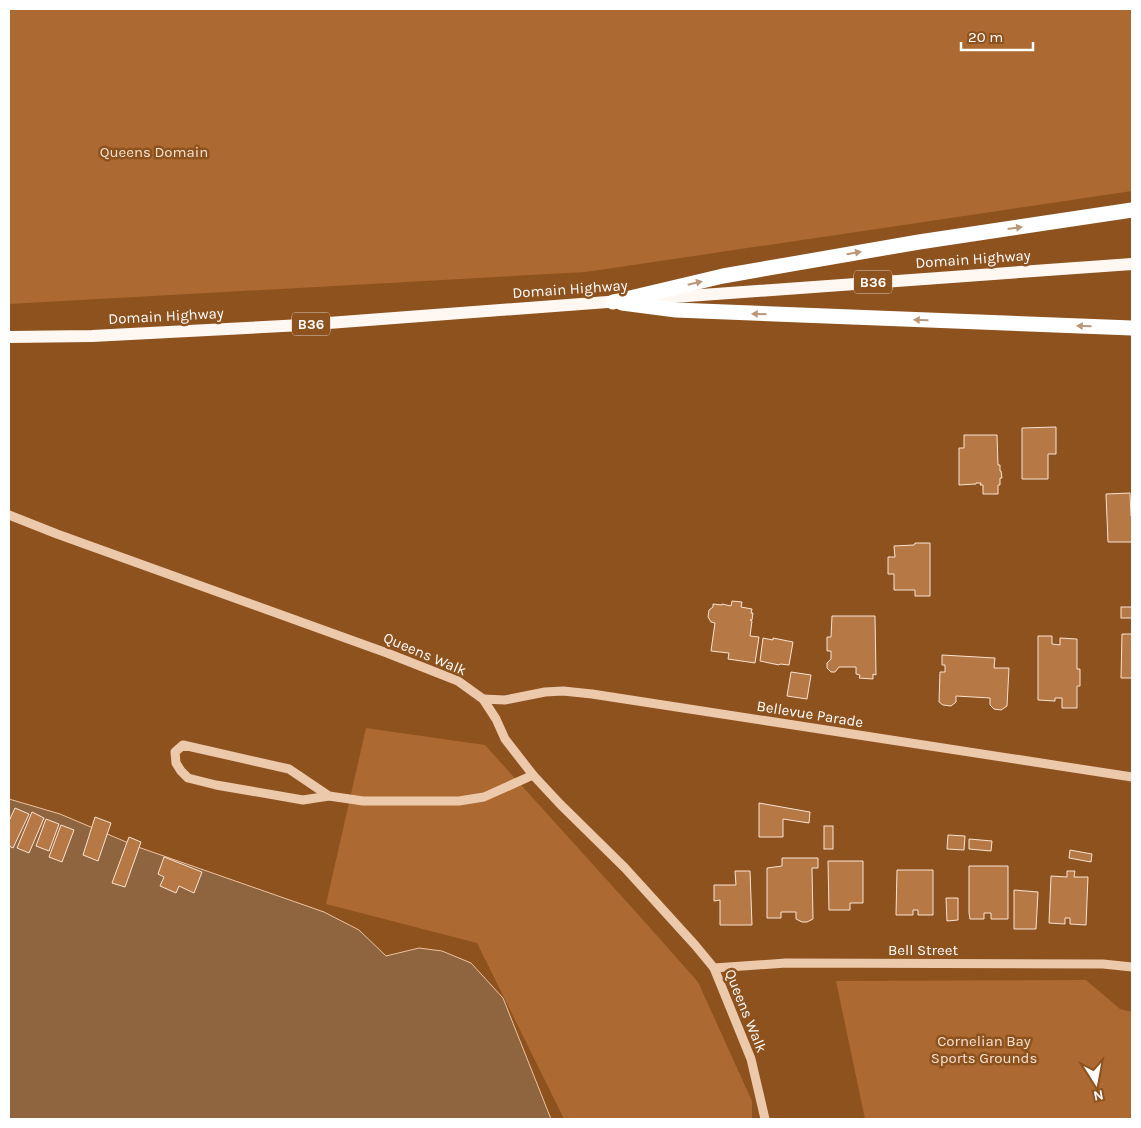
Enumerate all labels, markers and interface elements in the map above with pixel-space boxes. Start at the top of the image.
scale bar [961,20,1034,52]
text: 20 m [968,28,1003,46]
park label: Queens Domain [100,143,208,161]
one-way arrow [1007,223,1023,231]
street label: Domain Highway [915,246,1031,272]
one-way arrow [847,249,863,257]
road number: B36 [854,270,892,294]
street label: Domain Highway [512,276,628,302]
one-way arrow [687,279,702,287]
street label: Domain Highway [108,304,224,328]
one-way arrow [751,309,767,317]
road number: B36 [292,312,330,336]
one-way arrow [913,316,929,324]
one-way arrow [1075,322,1091,330]
street label: Queens Walk [381,628,469,680]
street label: Bellevue Parade [755,697,865,731]
street label: Bell Street [888,941,958,959]
street label: Queens Walk [721,967,771,1055]
park label: Cornelian Bay Sports Grounds [931,1032,1037,1067]
north arrow [1071,1058,1121,1108]
text: N [1092,1086,1105,1105]

